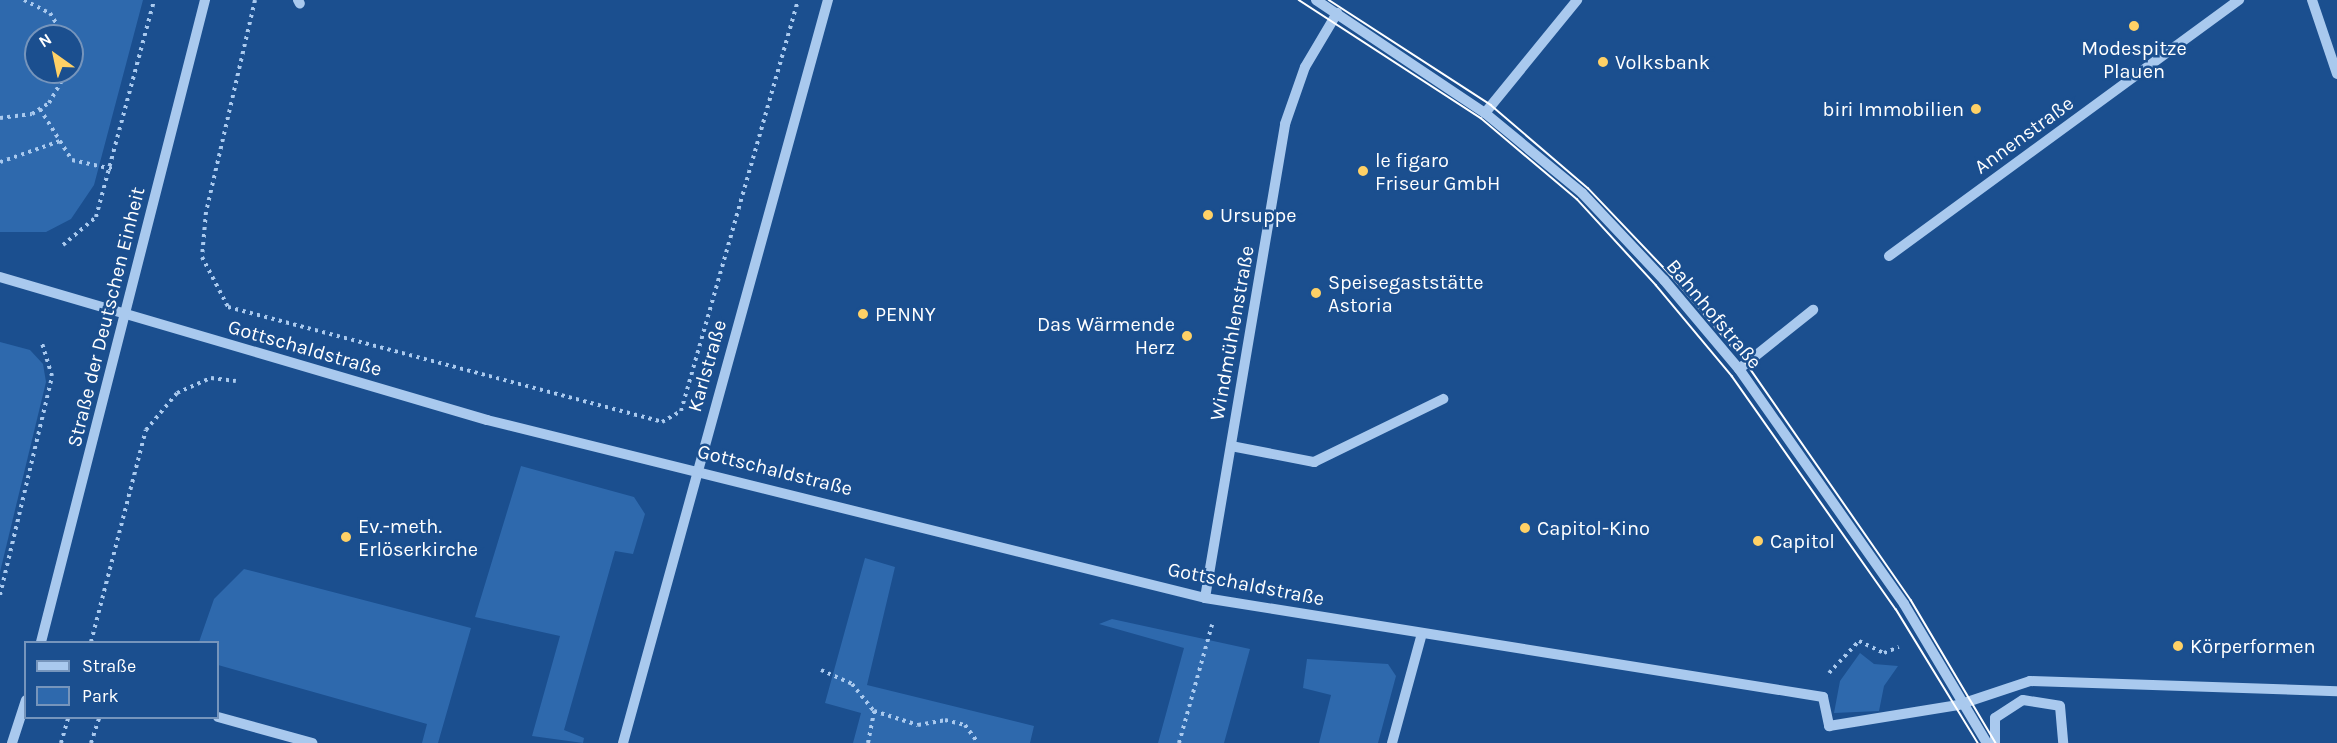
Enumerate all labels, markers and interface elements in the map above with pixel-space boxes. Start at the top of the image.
marker: Modespitze Plauen [2127,19,2141,33]
north arrow [24,24,84,84]
text: N [35,29,55,51]
place label: Modespitze Plauen [2081,36,2187,83]
place label: Volksbank [1615,50,1710,74]
marker: Volksbank [1596,55,1610,69]
street label: Annenstraße [1970,91,2078,179]
place label: biri Immobilien [1823,97,1964,121]
marker: biri Immobilien [1969,102,1983,116]
place label: le figaro Friseur GmbH [1375,148,1500,195]
marker: le figaro Friseur GmbH [1356,164,1370,178]
street label: Straße der Deutschen Einheit [62,184,150,450]
place label: Ursuppe [1220,203,1297,227]
marker: Ursuppe [1201,208,1215,222]
street label: Windmühlenstraße [1205,244,1259,422]
street label: Bahnhofstraße [1661,254,1767,374]
place label: Speisegaststätte Astoria [1328,270,1483,317]
marker: Speisegaststätte Astoria [1309,286,1323,300]
place label: PENNY [875,302,936,326]
marker: PENNY [856,307,870,321]
place label: Das Wärmende Herz [1037,312,1175,359]
street label: Gottschaldstraße [225,315,385,381]
street label: Karlstraße [682,317,732,415]
marker: Das Wärmende Herz [1180,329,1194,343]
street label: Gottschaldstraße [695,439,855,501]
place label: Ev.-meth. Erlöserkirche [358,514,478,561]
place label: Capitol-Kino [1537,516,1650,540]
marker: Capitol-Kino [1518,521,1532,535]
place label: Capitol [1770,529,1835,553]
marker: Ev.-meth. Erlöserkirche [339,530,353,544]
marker: Capitol [1751,534,1765,548]
street label: Gottschaldstraße [1166,557,1326,611]
place label: Körperformen [2190,634,2316,658]
marker: Körperformen [2171,639,2185,653]
legend [24,641,219,719]
text: Straße [82,655,136,677]
text: Park [82,685,119,707]

